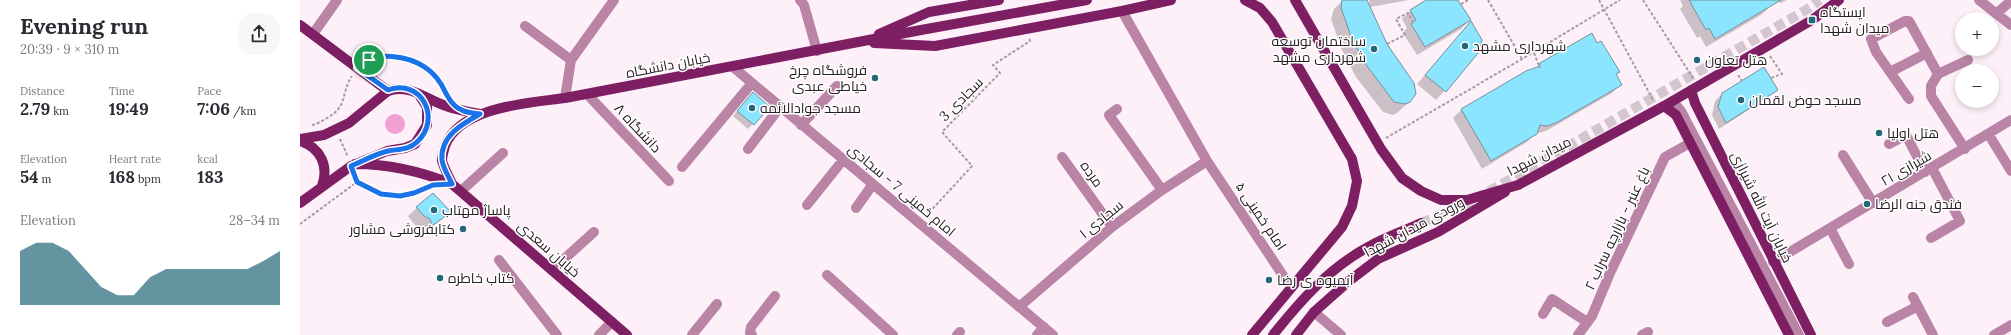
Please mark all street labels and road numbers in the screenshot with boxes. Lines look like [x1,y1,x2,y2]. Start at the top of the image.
street label: خیابان دانشگاه [624,48,712,82]
street label: سجادی 3 [935,73,987,125]
street label: دانشگاه ۸ [611,100,665,156]
street label: میدان شهدا [1504,132,1574,180]
street label: امام خمینی 7 - سجادی [844,140,959,241]
street label: شیرازی ۲۱ [1878,146,1934,190]
street label: خیابان آیت الله شیرازی [1727,148,1797,266]
street label: مرده [1077,157,1107,191]
street label: باغ عنبر - بازارچه سراب ۲ [1580,163,1654,293]
street label: امام خمینی ۵ [1231,178,1290,254]
street label: ورودی میدان شهدا [1361,193,1467,261]
street label: سجادی ۱ [1075,196,1127,242]
street label: خیابان سعدی [514,217,584,281]

